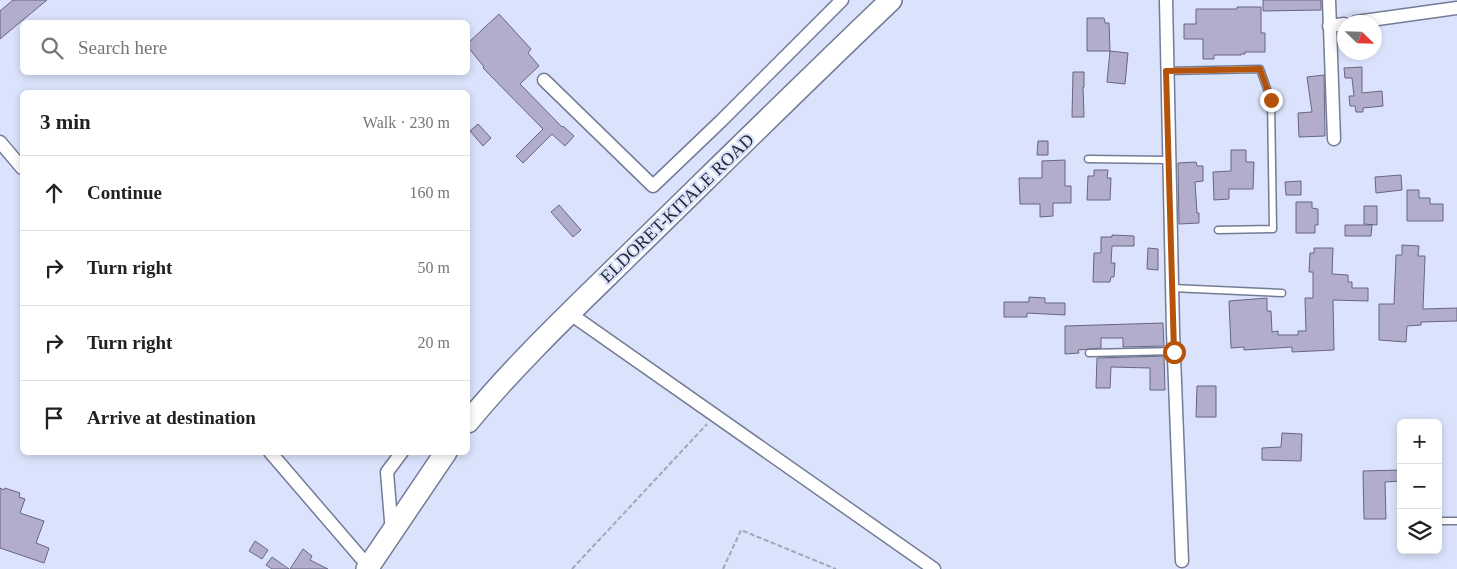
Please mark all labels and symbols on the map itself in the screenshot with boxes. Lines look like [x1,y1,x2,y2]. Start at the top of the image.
north arrow [1337,15,1382,60]
route end [1260,89,1283,112]
street label: ELDORET-KITALE ROAD [596,129,758,287]
route start [1163,341,1186,364]

